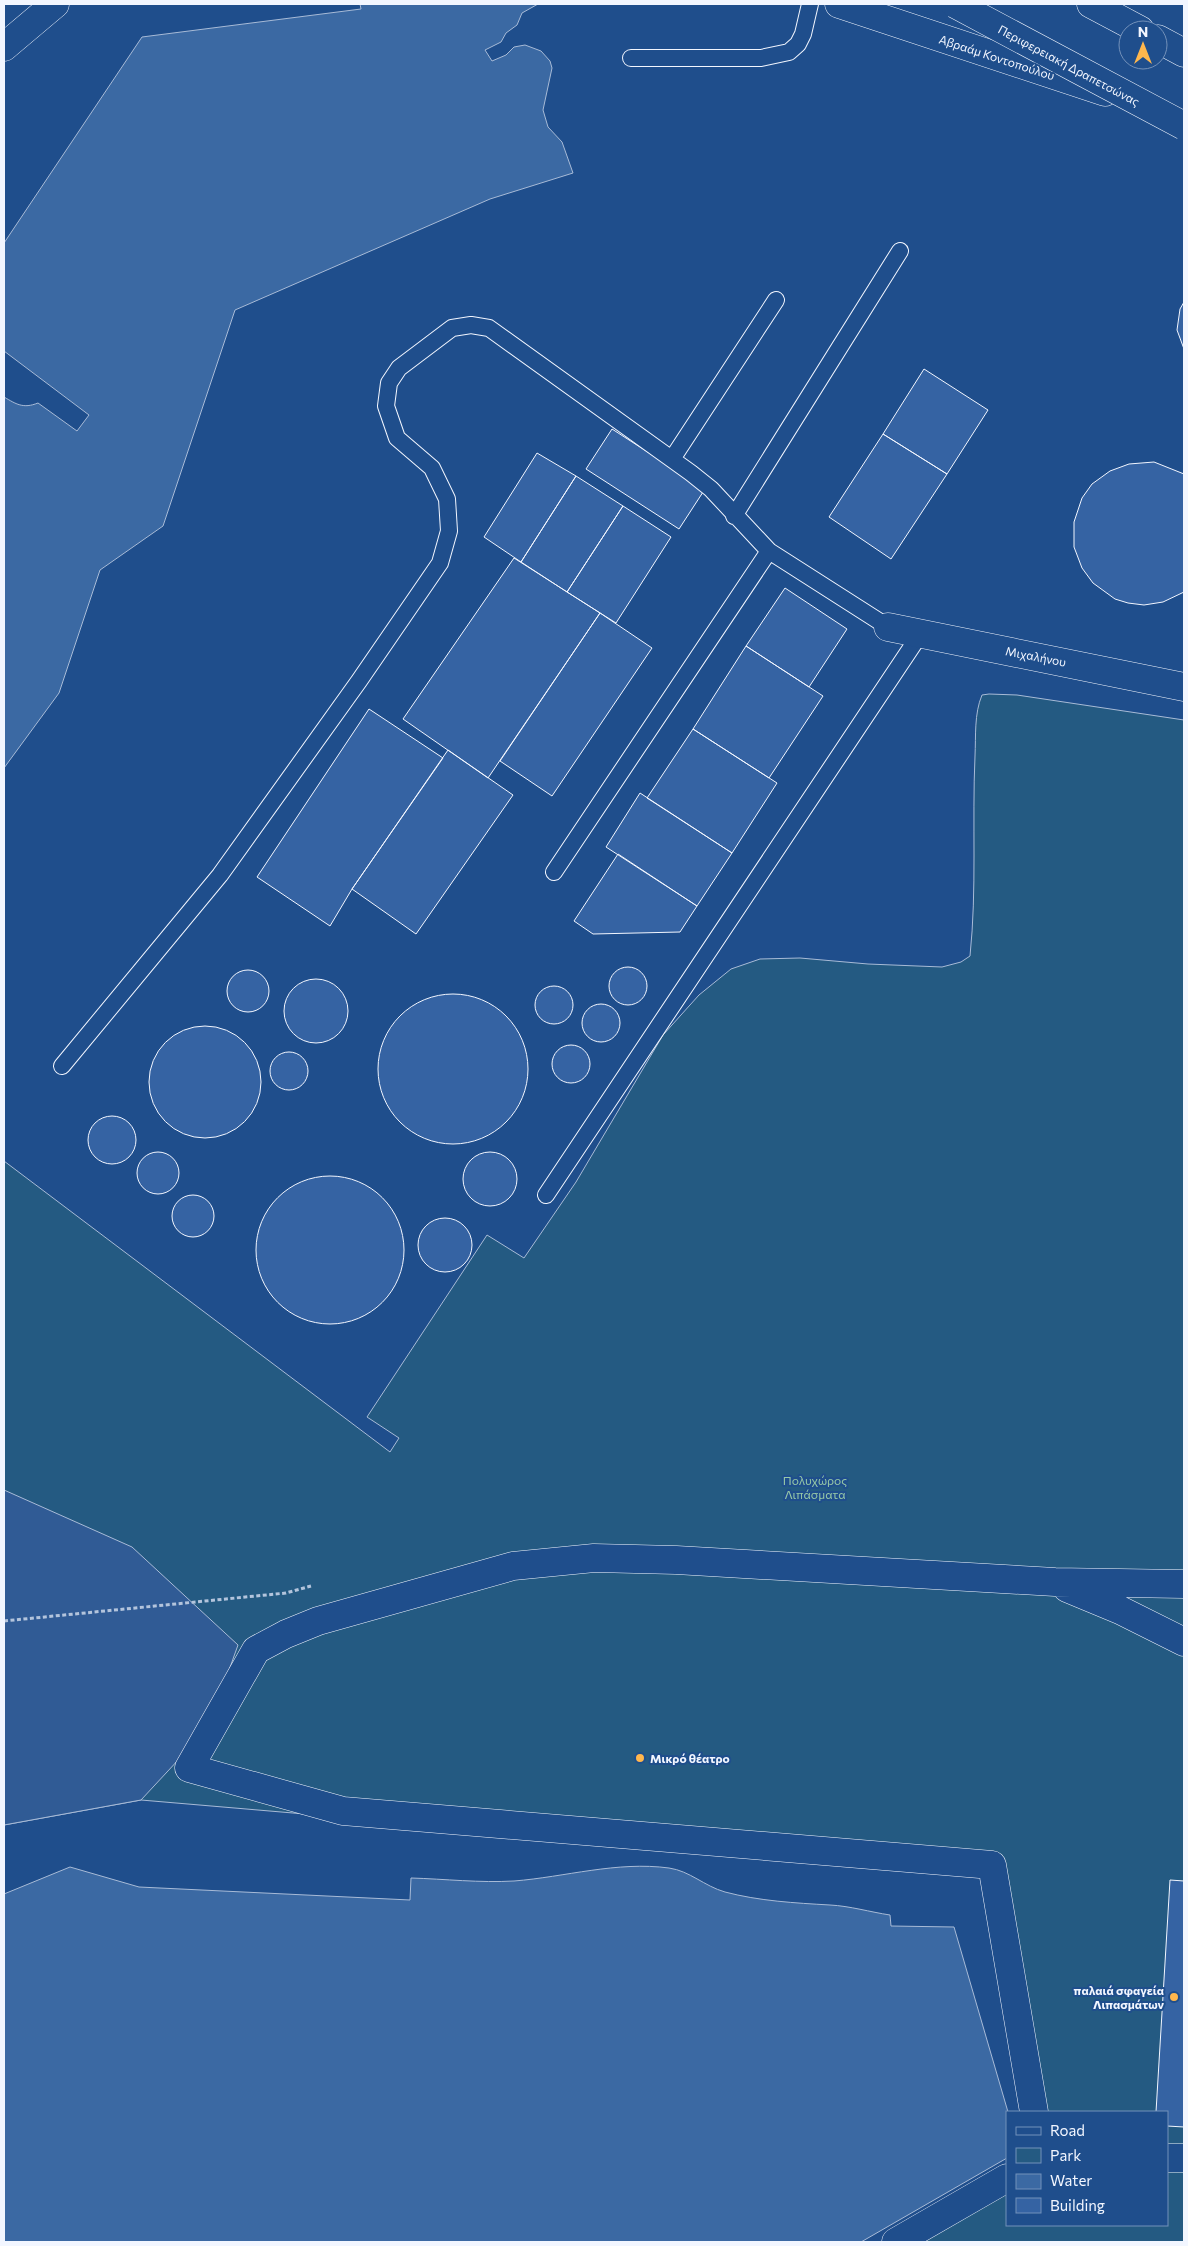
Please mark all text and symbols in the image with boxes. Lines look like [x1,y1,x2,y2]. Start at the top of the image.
north arrow [1118,20,1168,70]
street label: Περιφερειακή Δραπετσώνας [996,22,1142,108]
text: N [1138,23,1148,40]
street label: Αβραάμ Κοντοπούλου [937,32,1057,82]
street label: Μιχαλήνου [1004,643,1068,669]
park label: Πολυχώρος Λιπάσματα [783,1473,847,1501]
place label: Μικρό θέατρο [650,1751,730,1765]
marker: Μικρό θέατρο [634,1752,646,1764]
place label: παλαιά σφαγεία Λιπασμάτων [1074,1983,1165,2011]
marker: παλαιά σφαγεία Λιπασμάτων [1168,1991,1180,2003]
legend [1006,2111,1168,2226]
text: Road [1050,2121,1085,2139]
text: Park [1050,2146,1081,2164]
text: Water [1050,2171,1092,2189]
text: Building [1050,2196,1105,2214]

